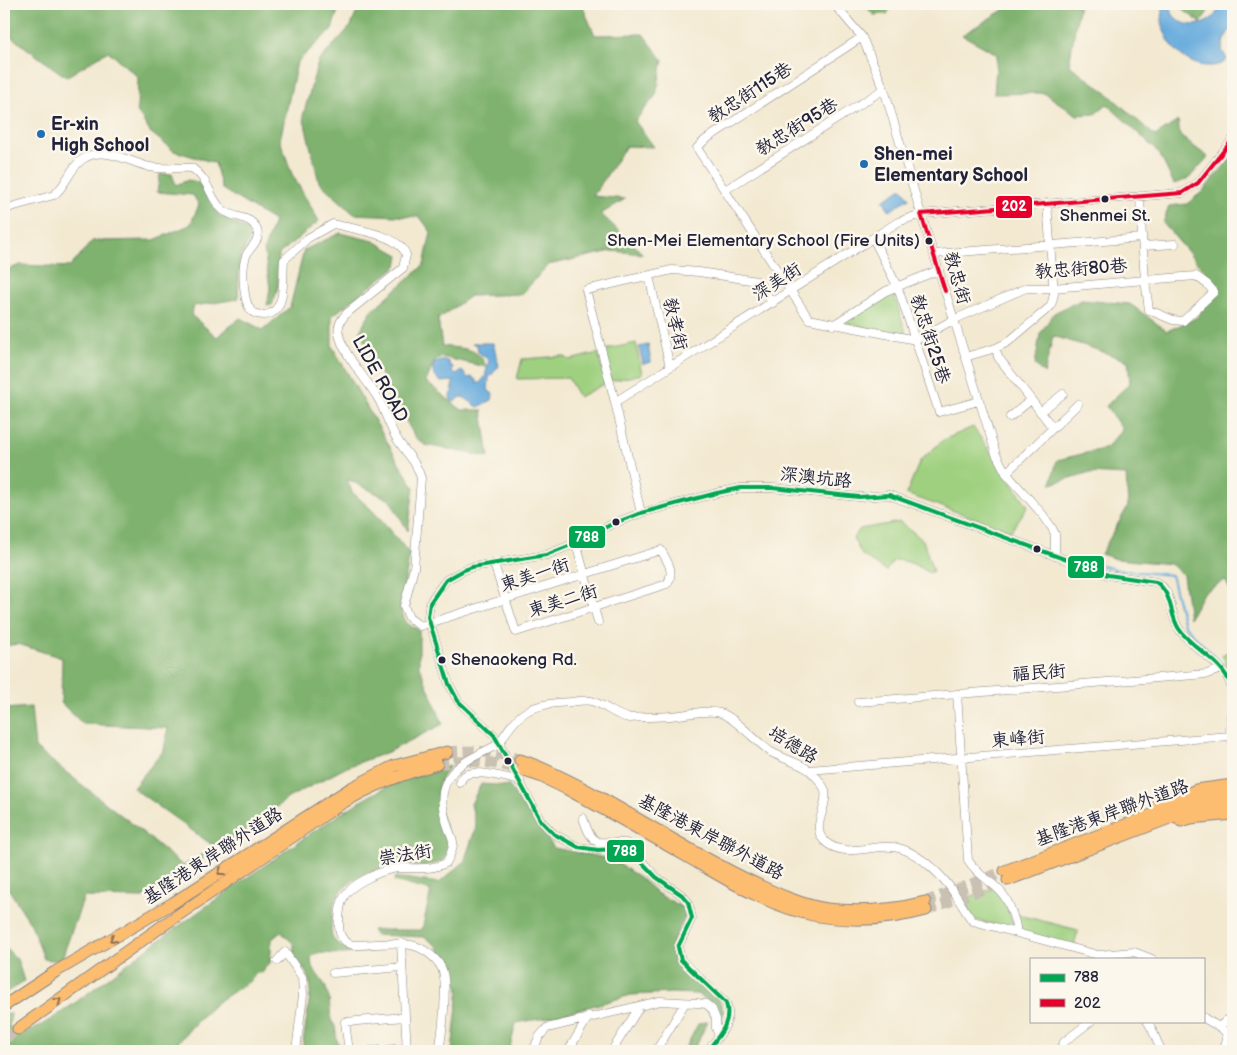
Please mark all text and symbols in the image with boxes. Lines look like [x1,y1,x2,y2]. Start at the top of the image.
street label: 教忠街115巷 [704,58,796,128]
street label: 教忠街95巷 [752,94,842,160]
place label: Er-xin High School [51,114,149,156]
marker: Er-xin High School [35,128,47,140]
place label: Shen-mei Elementary School [874,144,1028,186]
marker: Shen-mei Elementary School [858,158,870,170]
marker: Shenmei St. [1100,194,1110,204]
line badge: 202 [995,195,1033,219]
text: 202 [1001,198,1027,215]
place label: Shenmei St. [1060,206,1150,226]
place label: Shen-Mei Elementary School (Fire Units) [607,231,920,251]
marker: Shen-Mei Elementary School (Fire Units) [924,236,934,246]
street label: 教忠街 [939,249,975,307]
street label: 教忠街80巷 [1034,255,1128,283]
street label: 深美街 [749,258,805,306]
street label: 教忠街25巷 [906,292,954,386]
street label: 教孝街 [659,295,691,353]
street label: LIDE ROAD [348,332,412,426]
street label: 深澳坑路 [779,464,853,492]
unlabelled marker [611,517,621,527]
line badge: 788 [568,525,606,549]
text: 788 [575,529,599,546]
unlabelled marker [1032,544,1042,554]
street label: 東美一街 [498,554,572,596]
line badge: 788 [1067,555,1105,579]
text: 788 [1074,559,1098,576]
street label: 東美二街 [526,580,600,622]
place label: Shenaokeng Rd. [451,650,577,670]
marker: Shenaokeng Rd. [437,655,447,665]
street label: 福民街 [1011,661,1067,685]
street label: 培德路 [765,722,821,768]
street label: 東峰街 [990,726,1046,752]
unlabelled marker [503,756,513,766]
street label: 基隆港東岸聯外道路 [1032,775,1192,851]
street label: 基隆港東岸聯外道路 [635,790,787,884]
street label: 基隆港東岸聯外道路 [139,803,287,909]
line badge: 788 [606,839,645,863]
street label: 崇法街 [377,840,433,870]
text: 788 [613,843,637,860]
one-way arrow [217,866,226,876]
one-way arrow [110,933,119,943]
legend [1030,958,1204,1022]
text: 788 [1074,968,1099,987]
text: 202 [1074,994,1101,1013]
one-way arrow [52,998,62,1007]

